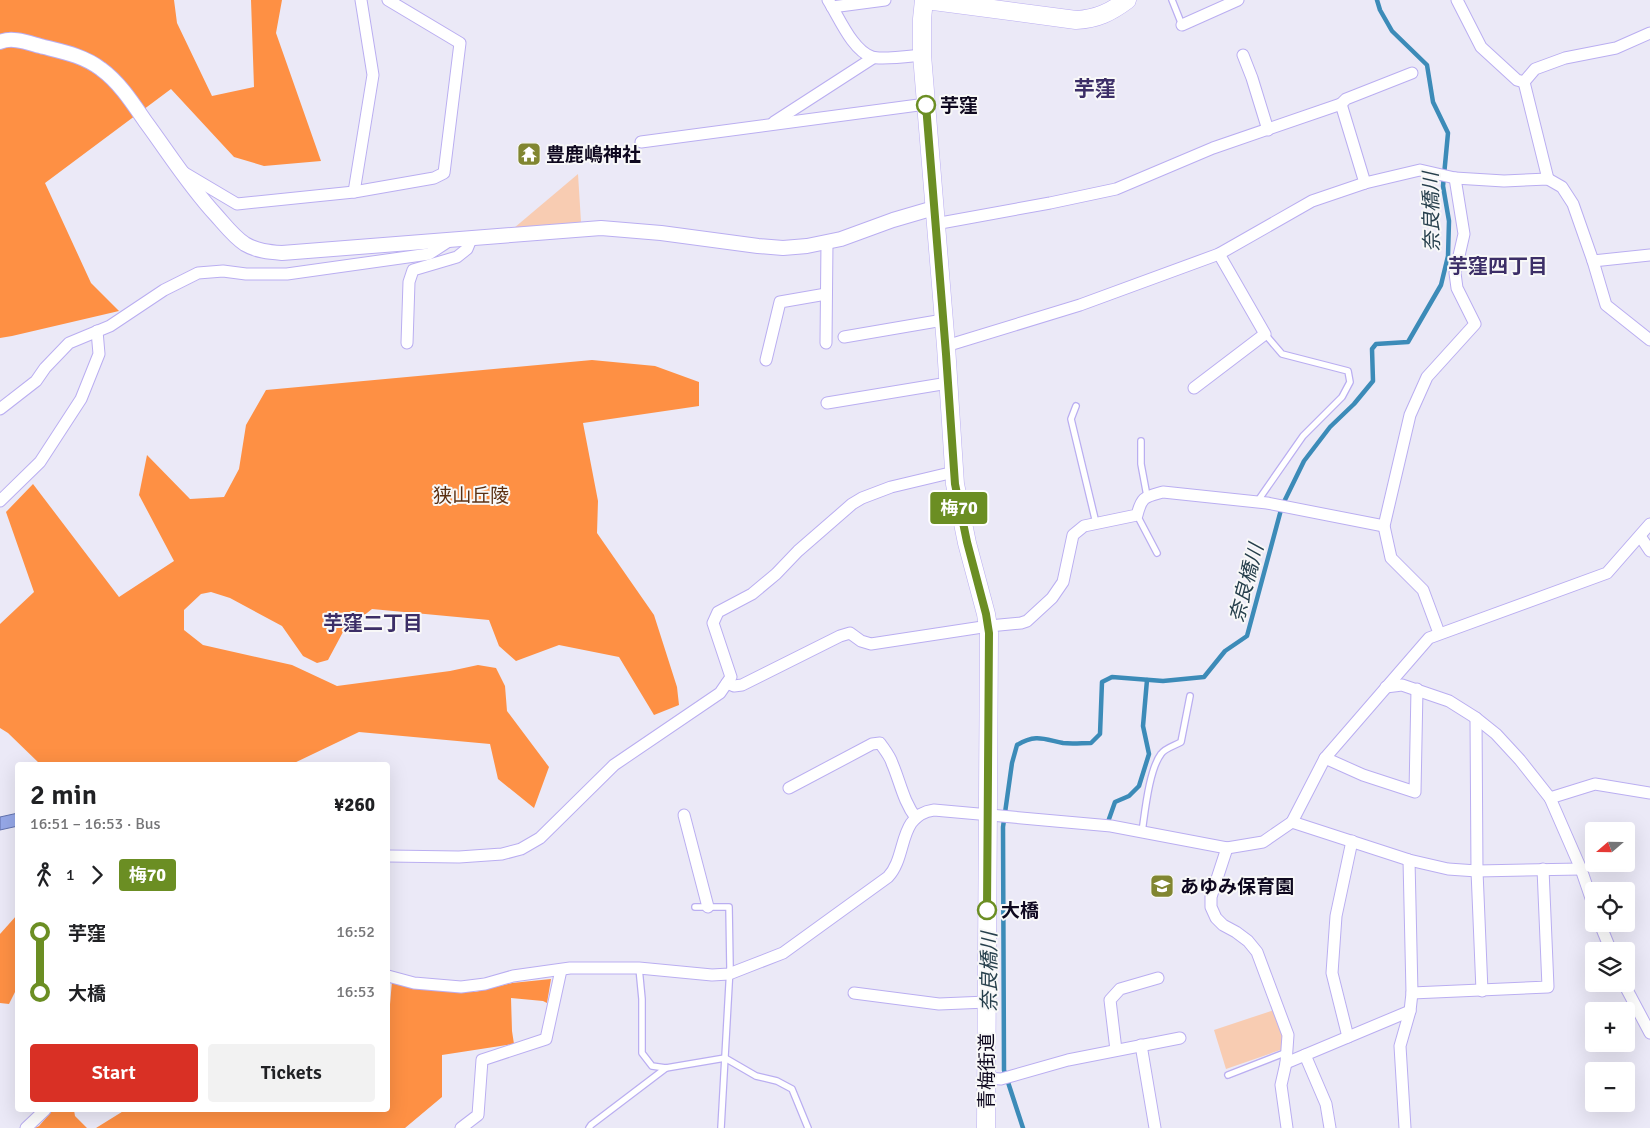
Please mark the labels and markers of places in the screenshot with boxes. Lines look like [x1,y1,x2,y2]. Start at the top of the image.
place label: 芋窪 [940,94,978,118]
marker: 芋窪 [916,95,936,115]
temple icon: 豊鹿嶋神社 [516,141,542,167]
place label: 豊鹿嶋神社 [546,143,641,167]
school or university icon: あゆみ保育園 [1149,873,1175,899]
place label: あゆみ保育園 [1180,875,1294,899]
place label: 大橋 [1001,899,1039,923]
marker: 大橋 [977,900,997,920]

